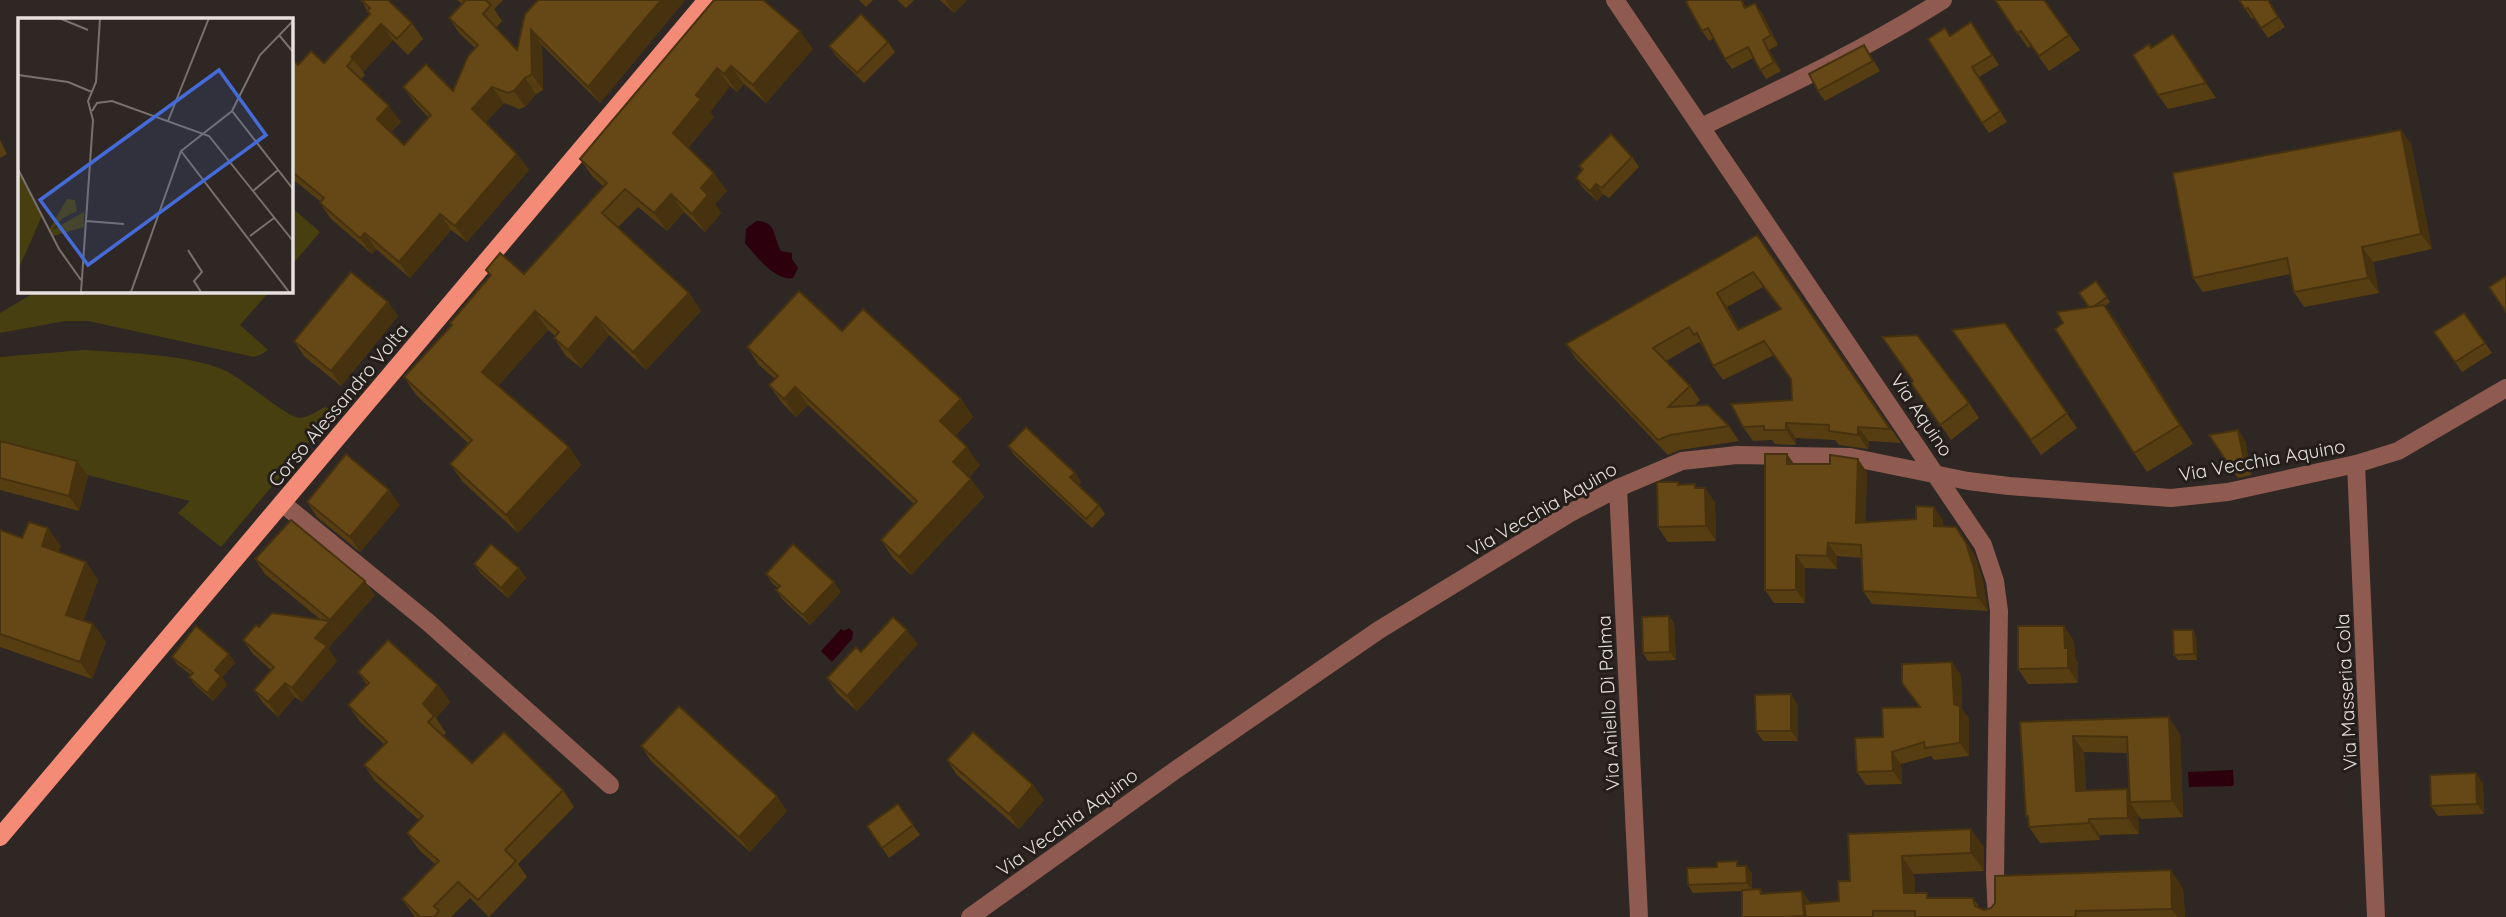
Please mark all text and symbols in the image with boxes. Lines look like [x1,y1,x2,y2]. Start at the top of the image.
inset map [18,18,292,292]
street label: Corso Alessandro Volta [263,319,413,491]
street label: Via Aquino [1886,369,1958,461]
street label: Via Vecchia Aquino [2177,434,2347,486]
street label: Via Vecchia Aquino [1463,456,1621,562]
street label: Via Masseria Cola [2330,613,2362,771]
street label: Via Aniello Di Palma [1591,615,1625,791]
street label: Via Vecchia Aquino [992,763,1142,881]

